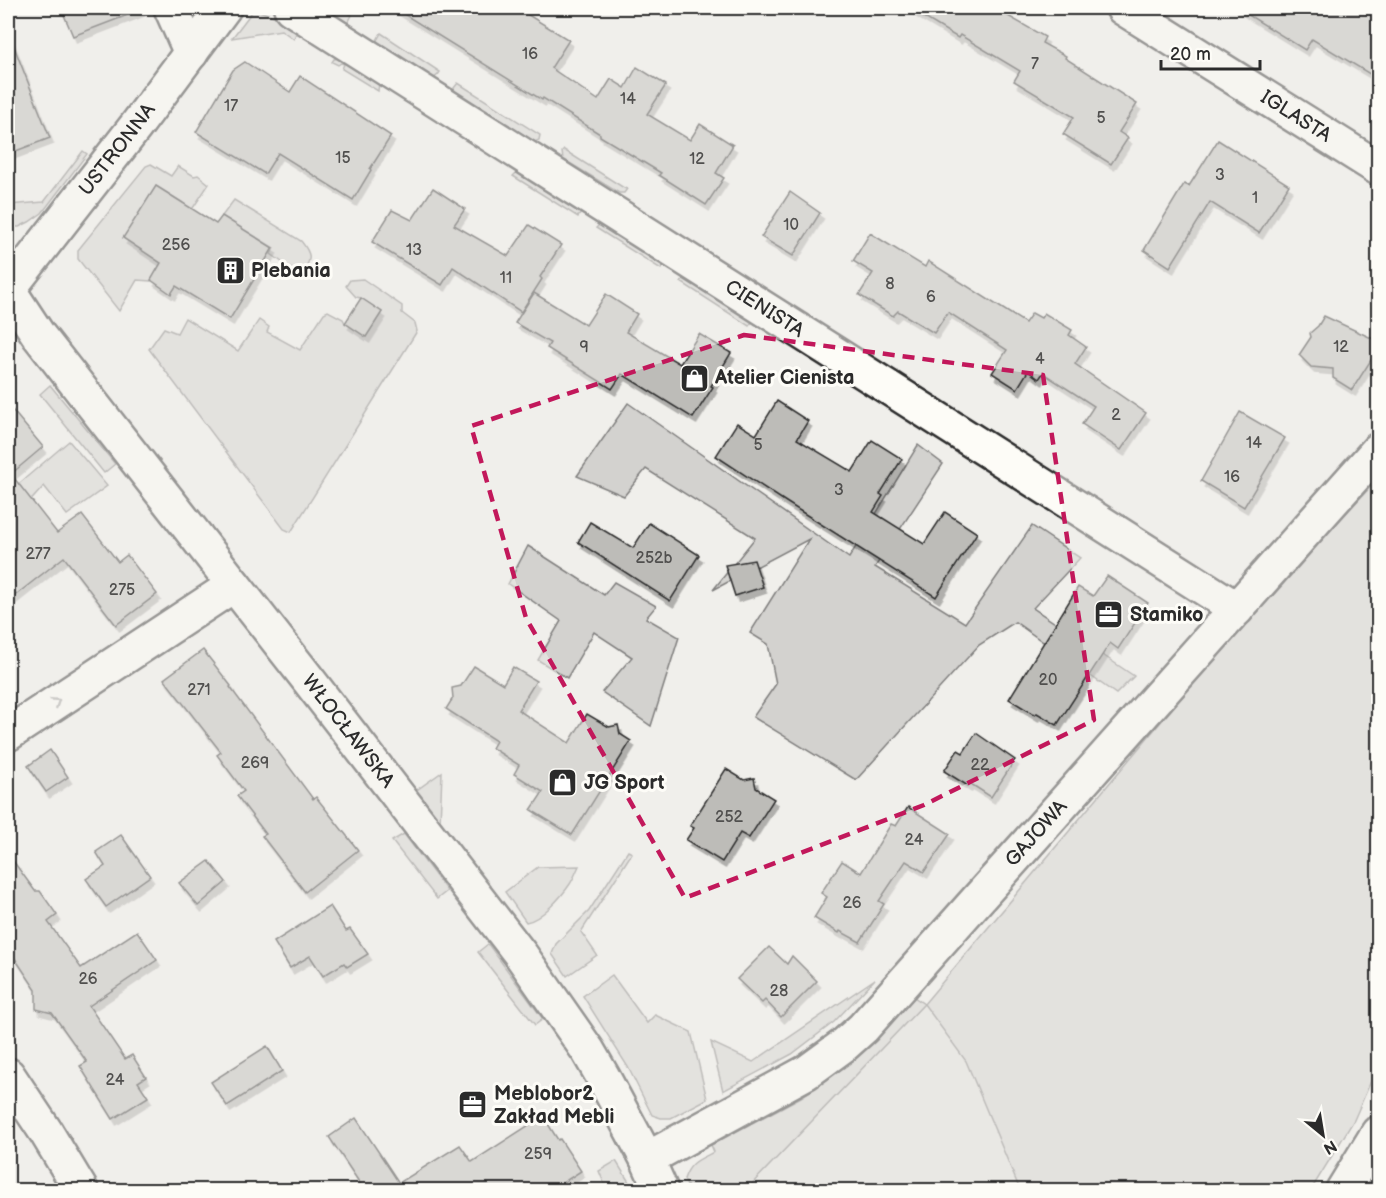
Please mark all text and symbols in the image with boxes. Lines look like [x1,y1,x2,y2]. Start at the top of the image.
scale bar [1161,33,1260,71]
text: 20 m [1170,44,1211,65]
house number: 16 [522,45,538,64]
house number: 7 [1031,55,1039,74]
street label: IGLASTA [1256,85,1336,148]
house number: 14 [620,90,636,109]
house number: 17 [224,97,238,116]
street label: USTRONNA [74,98,161,201]
house number: 5 [1096,109,1106,128]
house number: 15 [335,149,351,168]
house number: 12 [689,150,705,169]
house number: 3 [1215,166,1225,185]
house number: 1 [1252,189,1258,208]
house number: 10 [783,216,799,235]
house number: 256 [162,236,190,255]
house number: 13 [406,241,422,260]
building icon: Plebania [214,255,246,287]
place label: Plebania [251,259,331,283]
house number: 11 [500,269,512,288]
street label: CIENISTA [721,275,809,343]
house number: 8 [885,275,895,294]
house number: 6 [926,288,936,307]
house number: 9 [579,338,589,357]
house number: 12 [1333,338,1349,357]
house number: 4 [1035,350,1045,369]
shop icon: Atelier Cienista [678,362,710,394]
place label: Atelier Cienista [714,366,854,390]
house number: 2 [1111,406,1121,425]
house number: 14 [1246,434,1262,453]
house number: 5 [753,436,763,455]
house number: 16 [1224,468,1240,487]
house number: 3 [834,481,844,500]
house number: 277 [25,545,51,564]
house number: 252b [635,549,673,568]
house number: 275 [109,581,135,600]
office icon: Stamiko [1093,599,1125,631]
place label: Stamiko [1130,603,1203,627]
street label: WŁOCŁAWSKA [297,670,400,793]
house number: 20 [1039,671,1057,690]
house number: 271 [187,681,211,700]
one-way arrow [50,698,61,709]
house number: 269 [241,754,269,773]
house number: 22 [971,756,990,775]
shop icon: JG Sport [547,767,579,799]
place label: JG Sport [584,771,665,795]
street label: GAJOWA [1000,795,1073,872]
house number: 252 [715,808,744,827]
house number: 24 [905,831,924,850]
house number: 26 [842,894,862,913]
house number: 26 [78,970,98,989]
house number: 28 [770,982,788,1001]
house number: 24 [106,1071,125,1090]
place label: Meblobor2 Zakład Mebli [494,1082,614,1129]
office icon: Meblobor2 Zakład Mebli [457,1089,489,1121]
north arrow [1293,1105,1353,1165]
text: N [1320,1135,1340,1158]
house number: 259 [524,1145,552,1164]

